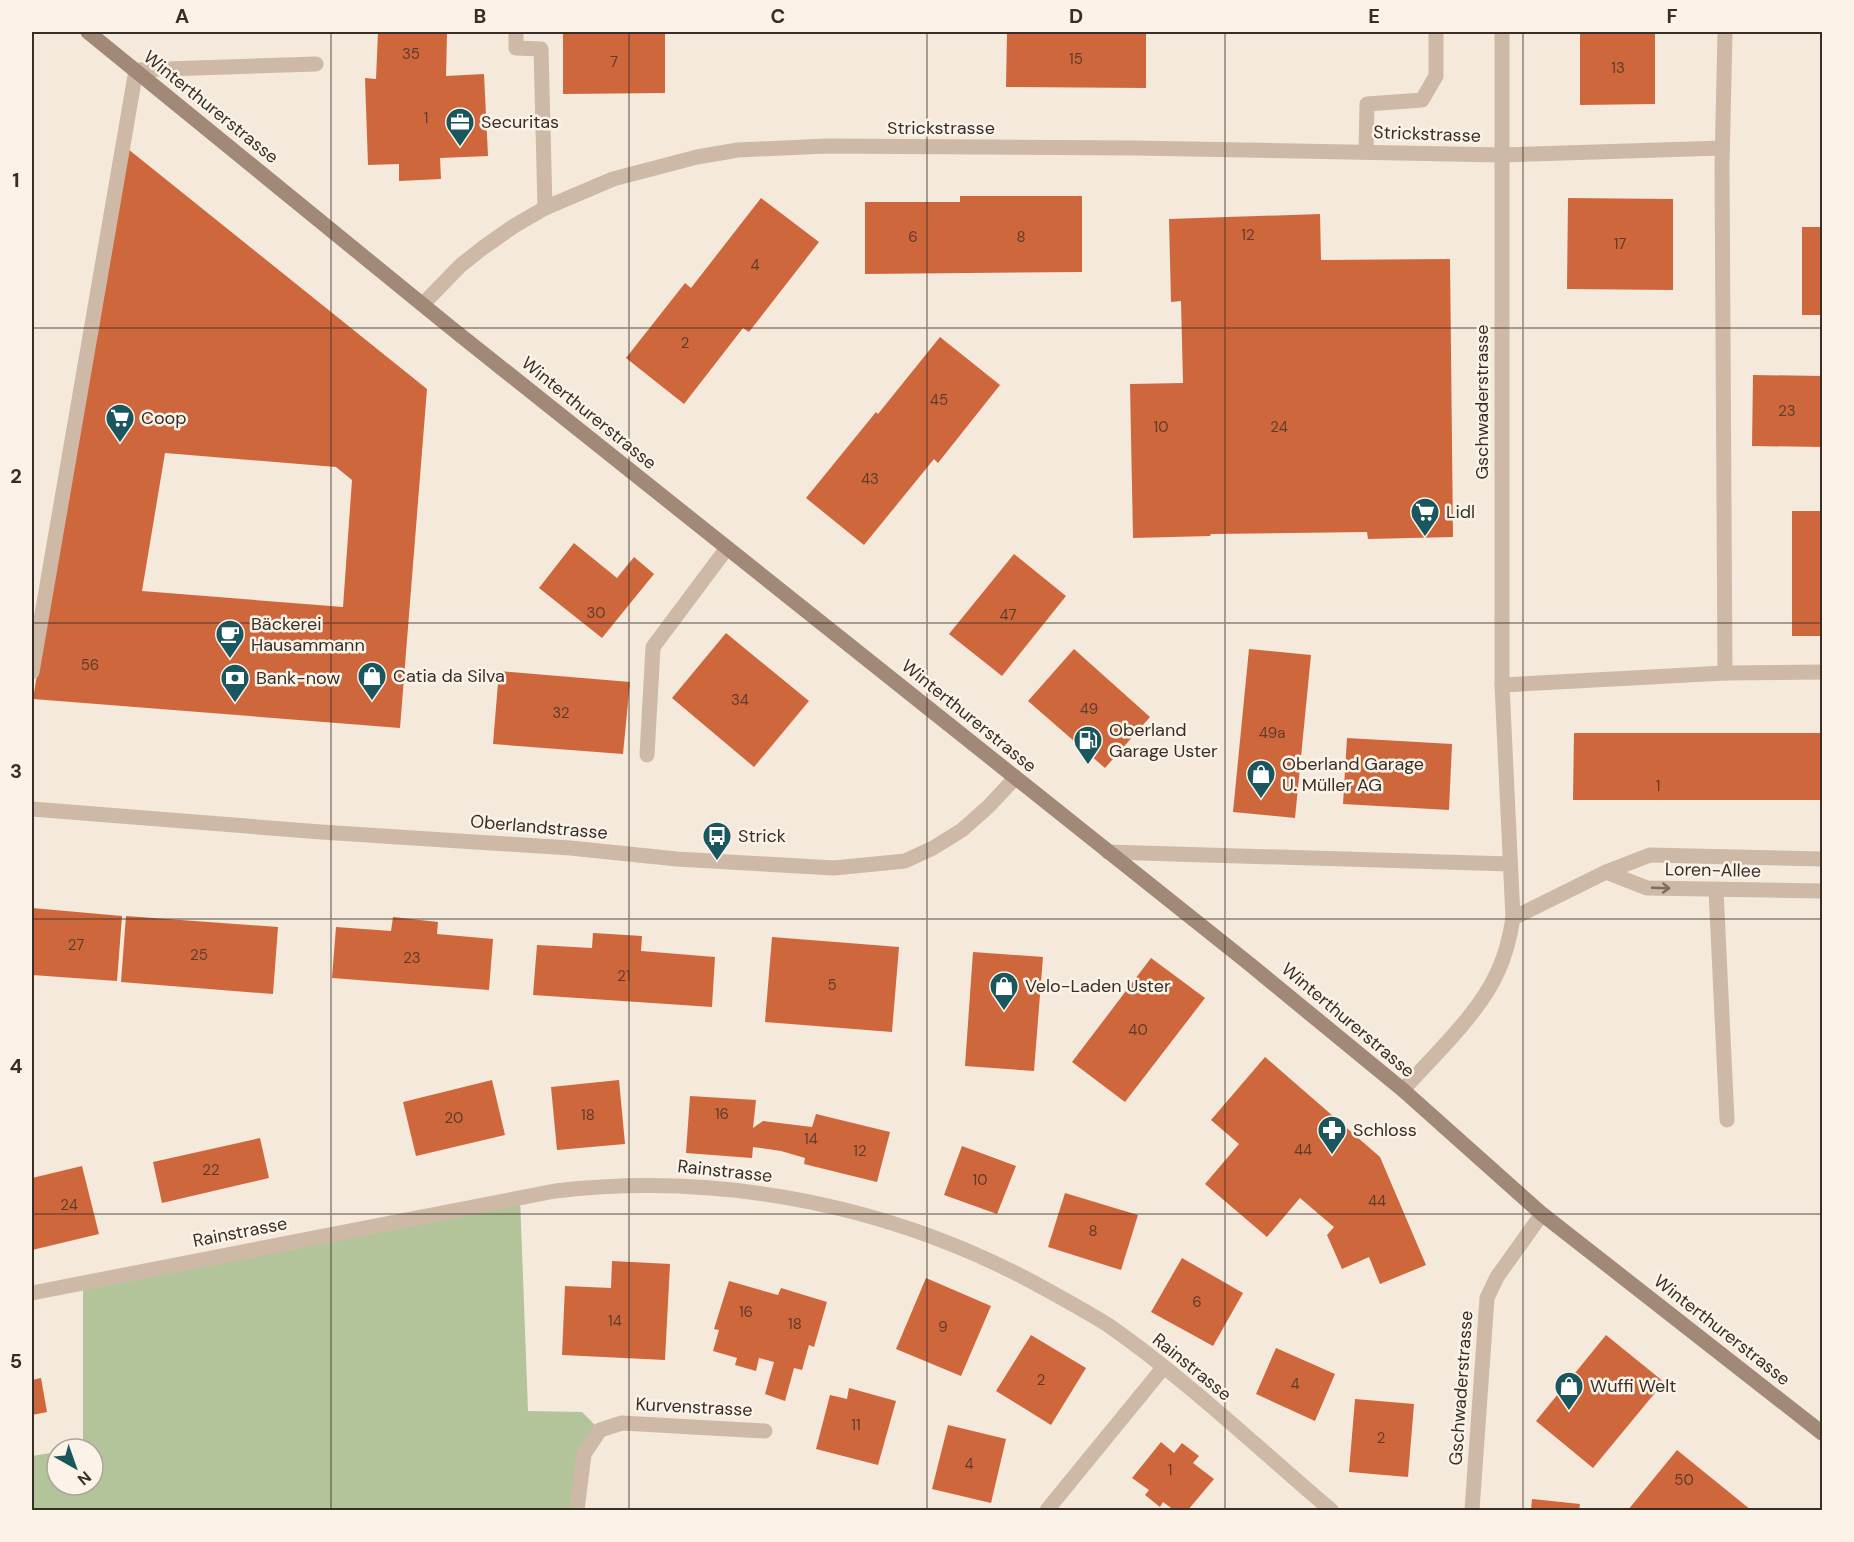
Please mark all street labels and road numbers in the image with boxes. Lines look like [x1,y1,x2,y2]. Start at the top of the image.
street label: Winterthurerstrasse [139,45,283,169]
street label: Strickstrasse [887,116,995,140]
street label: Strickstrasse [1373,120,1481,148]
street label: Gschwaderstrasse [1470,324,1494,480]
street label: Winterthurerstrasse [517,351,661,475]
street label: Winterthurerstrasse [897,654,1041,778]
street label: Oberlandstrasse [469,809,609,845]
street label: Loren-Allee [1665,857,1761,883]
street label: Winterthurerstrasse [1276,957,1420,1083]
street label: Rainstrasse [676,1154,774,1188]
street label: Rainstrasse [191,1211,289,1253]
street label: Winterthurerstrasse [1649,1269,1795,1391]
street label: Gschwaderstrasse [1444,1310,1478,1466]
street label: Rainstrasse [1147,1328,1237,1406]
street label: Kurvenstrasse [635,1392,753,1422]

